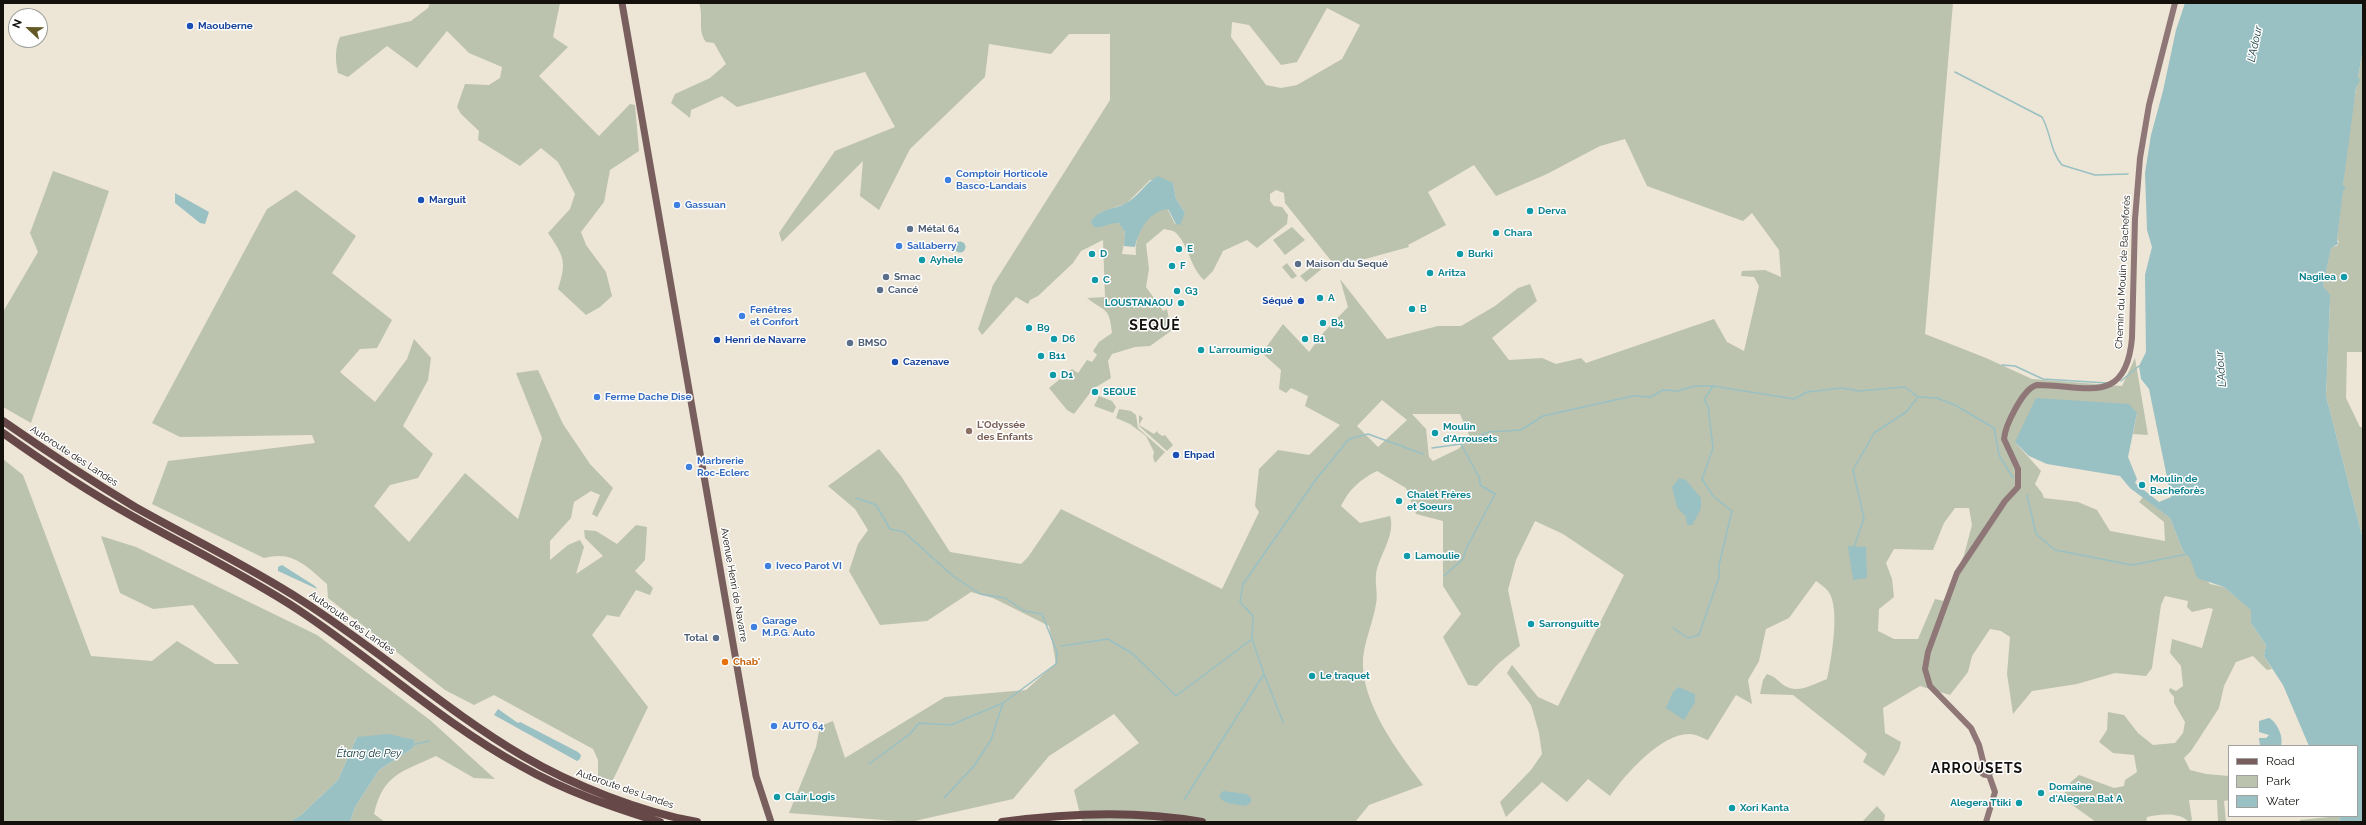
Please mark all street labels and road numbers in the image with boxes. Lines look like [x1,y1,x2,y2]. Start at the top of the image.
street label: Chemin du Moulin de Bacheforès [2113,195,2133,349]
street label: Autoroute des Landes [28,423,120,489]
street label: Avenue Henri de Navarre [718,527,750,643]
street label: Autoroute des Landes [307,589,397,657]
street label: Autoroute des Landes [575,767,675,811]

